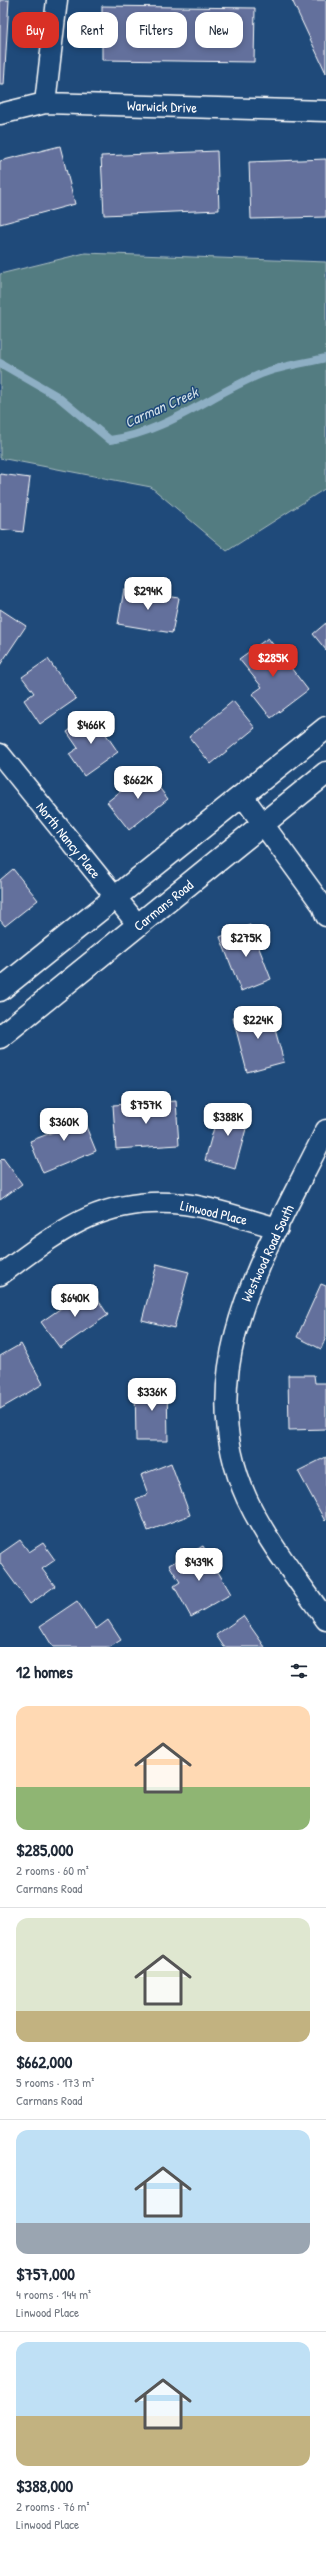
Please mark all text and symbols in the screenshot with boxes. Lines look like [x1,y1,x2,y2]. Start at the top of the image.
chip: Buy [12,12,59,48]
chip: Rent [67,12,118,48]
chip: Filters [126,12,187,48]
chip: New [195,12,243,48]
street label: Warwick Drive [127,95,198,117]
water label: Carman Creek [121,381,203,433]
pin: $294K [120,577,176,611]
text: $294K [133,581,163,599]
pin: $285K [245,644,301,678]
text: $285K [258,648,288,666]
pin: $466K [63,711,119,745]
text: $466K [77,715,105,733]
pin: $662K [110,766,166,800]
text: $662K [123,770,153,788]
street label: North Nancy Place [32,798,106,883]
street label: Carmans Road [129,875,197,935]
pin: $275K [218,924,274,958]
text: $275K [230,928,262,946]
pin: $224K [230,1006,286,1040]
text: $224K [243,1010,273,1028]
pin: $757K [118,1091,174,1125]
text: $757K [130,1095,162,1113]
pin: $388K [200,1103,256,1137]
text: $388K [213,1107,243,1125]
pin: $360K [36,1108,92,1142]
text: $360K [49,1112,79,1130]
street label: Linwood Place [179,1195,250,1229]
street label: Westwood Road South [236,1201,298,1305]
pin: $640K [47,1284,103,1318]
text: $640K [60,1288,90,1306]
pin: $336K [124,1378,180,1412]
text: $336K [137,1382,167,1400]
pin: $439K [171,1548,227,1582]
text: $439K [185,1552,213,1570]
text: 12 homes [16,1660,73,1683]
icon: filters [288,1660,310,1682]
icon: home [127,1732,199,1804]
text: $285,000 [16,1838,73,1861]
text: 2 rooms · 60 m² [16,1861,89,1879]
text: Carmans Road [16,1879,82,1897]
icon: home [127,1944,199,2016]
text: $662,000 [16,2050,72,2073]
text: 5 rooms · 173 m² [16,2073,94,2091]
text: Carmans Road [16,2091,82,2109]
icon: home [127,2156,199,2228]
text: $757,000 [16,2262,75,2285]
text: 4 rooms · 144 m² [16,2285,91,2303]
text: Linwood Place [16,2303,79,2321]
icon: home [127,2368,199,2440]
text: $388,000 [16,2474,73,2497]
text: 2 rooms · 76 m² [16,2497,89,2515]
text: Linwood Place [16,2515,79,2533]

